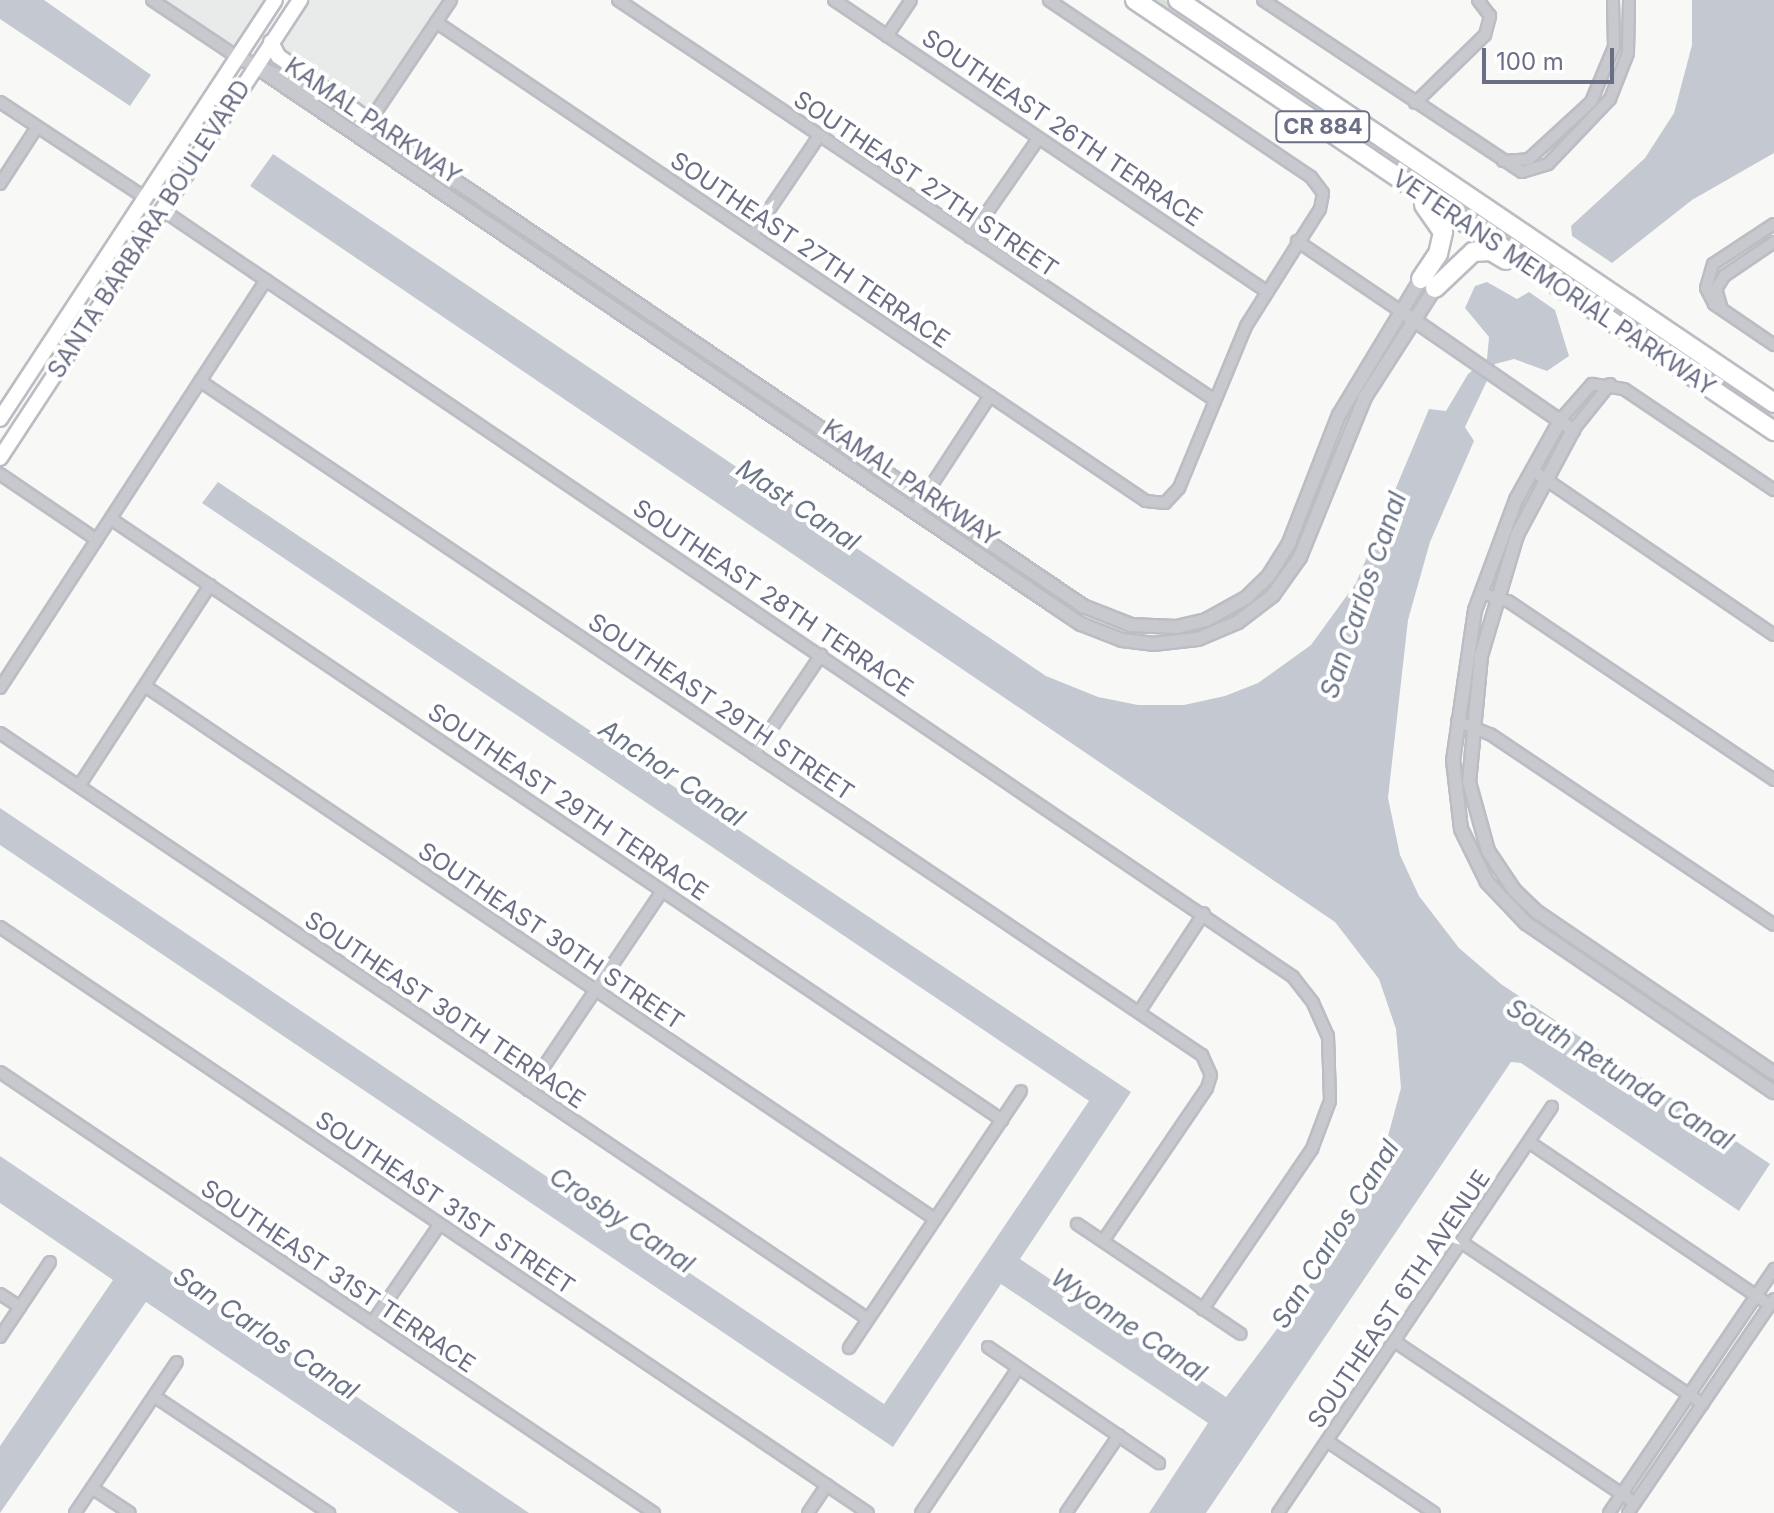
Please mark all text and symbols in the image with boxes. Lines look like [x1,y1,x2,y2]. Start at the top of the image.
street label: SOUTHEAST 26TH TERRACE [916,23,1208,233]
scale bar [1486,32,1618,82]
text: 100 m [1496,47,1564,76]
street label: KAMAL PARKWAY [279,51,467,191]
street label: SANTA BARBARA BOULEVARD [42,75,256,383]
street label: SOUTHEAST 27TH STREET [788,85,1064,283]
road number: CR 884 [1275,109,1371,145]
street label: SOUTHEAST 27TH TERRACE [665,146,955,354]
street label: VETERANS MEMORIAL PARKWAY [1387,164,1721,402]
street label: KAMAL PARKWAY [817,413,1005,553]
water label: Mast Canal [731,452,865,558]
water label: San Carlos Canal [1313,488,1413,702]
street label: SOUTHEAST 28TH TERRACE [627,493,919,703]
street label: SOUTHEAST 29TH STREET [583,607,859,807]
street label: SOUTHEAST 29TH TERRACE [422,697,714,907]
water label: Anchor Canal [593,713,751,833]
street label: SOUTHEAST 30TH STREET [413,836,689,1036]
street label: SOUTHEAST 30TH TERRACE [299,905,591,1115]
water label: South Retunda Canal [1501,992,1739,1156]
street label: SOUTHEAST 31ST STREET [310,1105,580,1301]
water label: San Carlos Canal [1265,1134,1405,1334]
water label: Crosby Canal [544,1160,700,1280]
street label: SOUTHEAST 6TH AVENUE [1302,1165,1496,1433]
street label: SOUTHEAST 31ST TERRACE [196,1173,480,1379]
water label: San Carlos Canal [168,1260,364,1406]
water label: Wyonne Canal [1045,1261,1213,1389]

